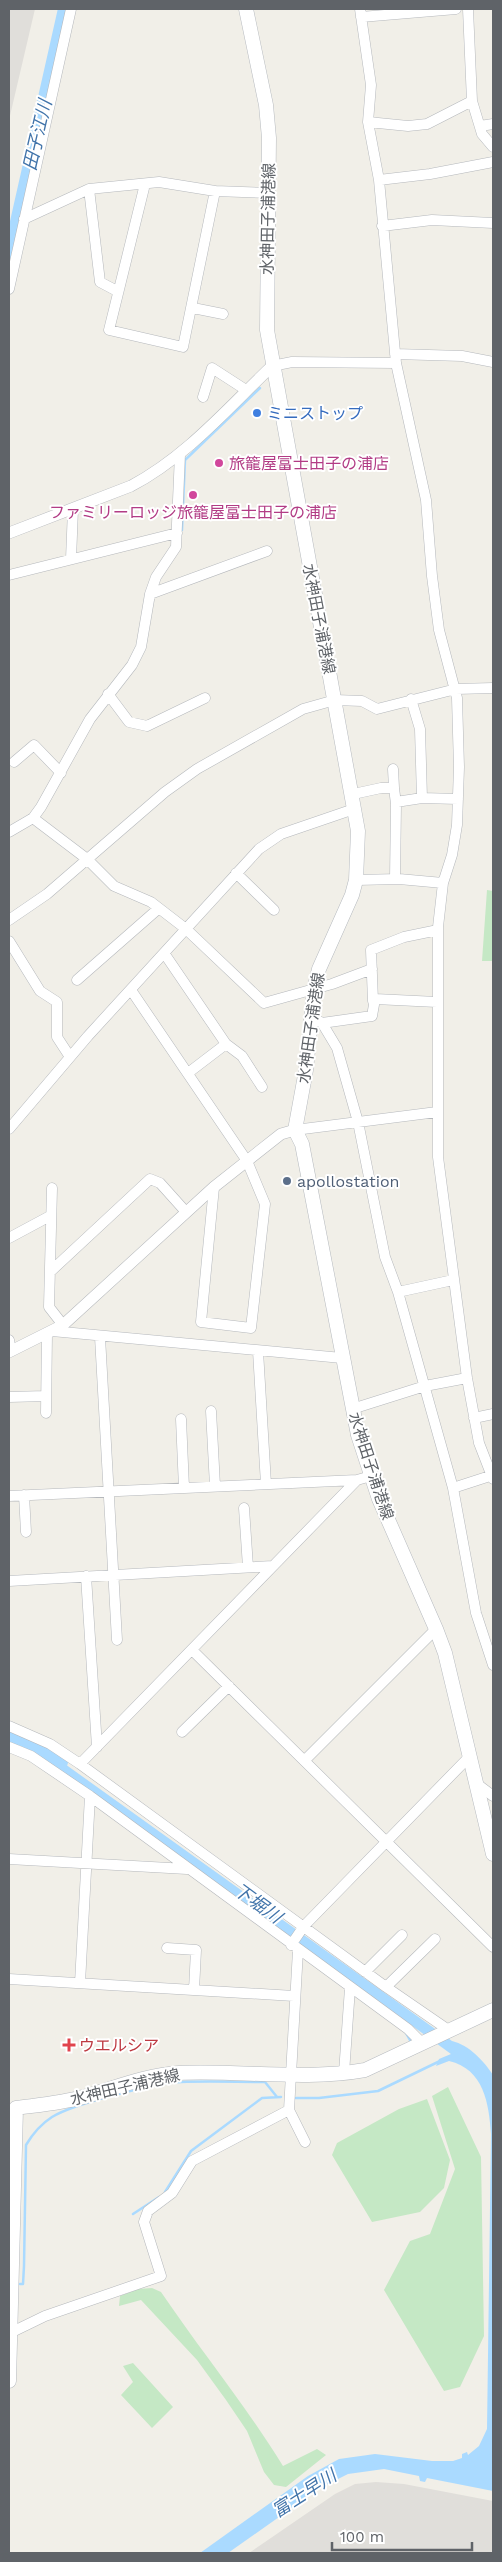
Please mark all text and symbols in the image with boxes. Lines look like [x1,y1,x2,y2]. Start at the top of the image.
water label: 田子江川 [19,96,56,172]
street label: 水神田子浦港線 [258,163,278,275]
place label: ミニストップ [267,404,363,423]
marker: ミニストップ [251,407,263,419]
place label: 旅籠屋富士田子の浦店 [229,454,389,473]
marker: 旅籠屋富士田子の浦店 [213,457,225,469]
marker: ファミリーロッジ旅籠屋富士田子の浦店 [187,489,199,501]
place label: ファミリーロッジ旅籠屋富士田子の浦店 [49,503,337,522]
street label: 水神田子浦港線 [299,562,339,676]
street label: 水神田子浦港線 [294,971,328,1085]
place label: apollostation [297,1172,399,1191]
marker: apollostation [281,1175,293,1187]
street label: 水神田子浦港線 [345,1410,397,1522]
water label: 下堀川 [230,1879,288,1929]
place label: ウエルシア [79,2036,159,2055]
marker: ウエルシア [63,2039,75,2051]
street label: 水神田子浦港線 [68,2065,182,2109]
water label: 富士早川 [268,2463,342,2521]
scale bar [332,2520,472,2552]
text: 100 m [340,2528,384,2546]

